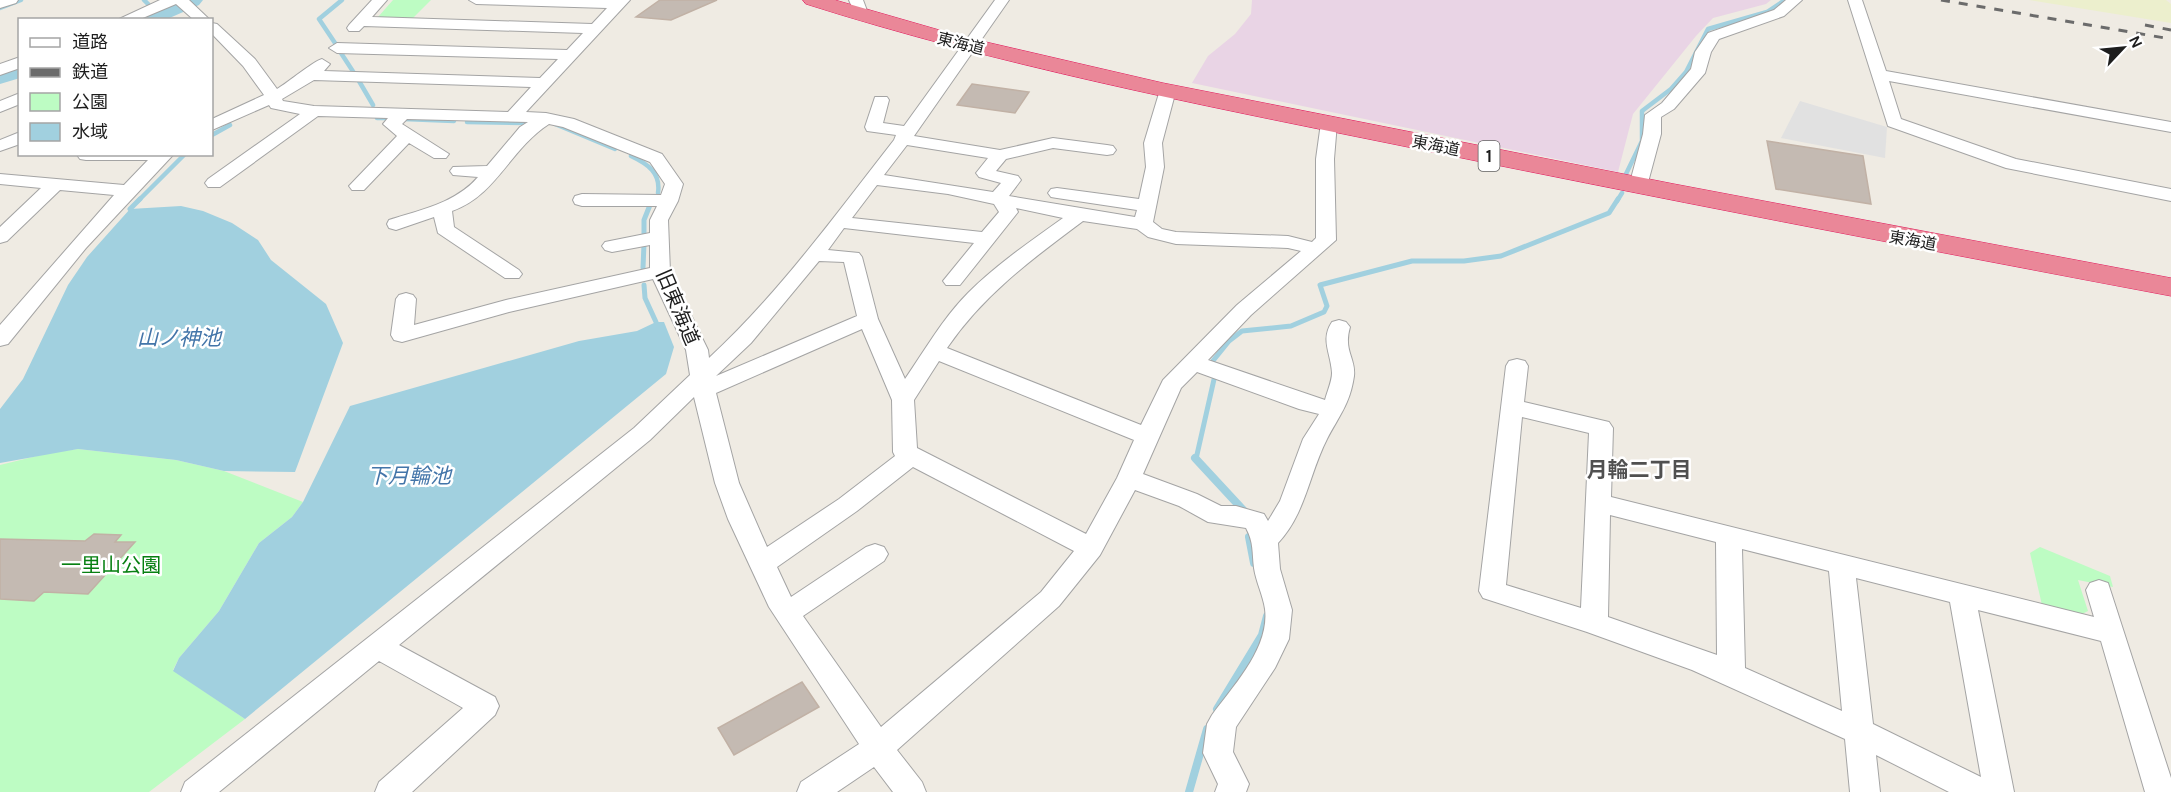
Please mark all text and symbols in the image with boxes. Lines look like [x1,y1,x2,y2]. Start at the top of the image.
legend [18,18,213,156]
north arrow [2093,18,2153,78]
street label: 東海道 [935,28,986,59]
text: 道路 [72,31,108,53]
text: N [2125,32,2147,51]
text: 鉄道 [72,61,108,83]
text: 公園 [72,91,108,113]
text: 水域 [72,121,108,143]
street label: 東海道 [1411,132,1461,159]
road number: 1 [1478,141,1500,171]
street label: 東海道 [1888,227,1938,254]
street label: 旧東海道 [651,266,704,349]
water label: 山ノ神池 [137,326,223,350]
district label: 月輪二丁目 [1587,458,1692,482]
water label: 下月輪池 [367,464,453,488]
park label: 一里山公園 [61,554,161,577]

